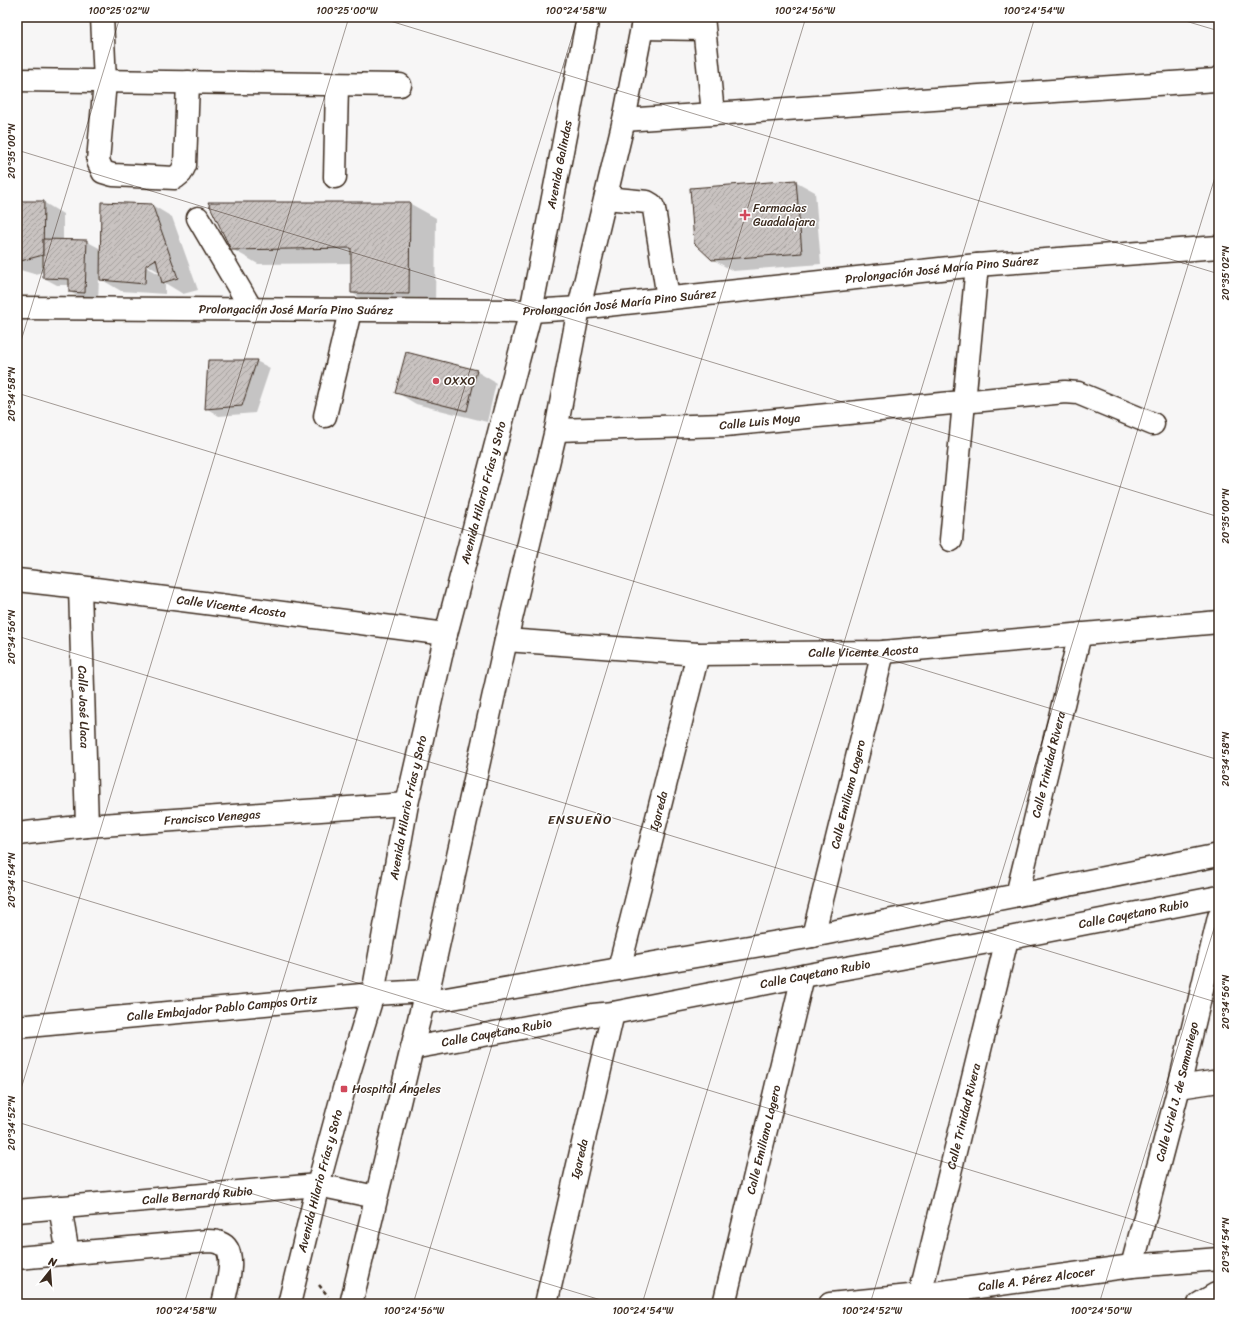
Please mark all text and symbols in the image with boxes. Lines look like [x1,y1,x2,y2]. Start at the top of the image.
text: 100°25'02"W [89,2,150,20]
text: 100°25'00"W [316,2,378,20]
text: 100°24'58"W [546,2,607,20]
text: 100°24'56"W [775,2,836,20]
text: 100°24'54"W [1003,2,1065,20]
street label: Avenida Galindas [540,118,579,211]
text: 20°35'00"N [3,123,21,179]
place label: Farmacias Guadalajara [753,197,815,233]
marker: Farmacias Guadalajara [740,210,750,220]
text: 20°35'02"N [1217,246,1235,300]
street label: Prolongación José María Pino Suárez [844,249,1040,290]
street label: Prolongación José María Pino Suárez [523,282,718,322]
street label: Prolongación José María Pino Suárez [199,298,394,321]
text: 20°34'58"N [3,366,21,422]
place label: OXXO [444,370,476,392]
marker: OXXO [431,376,441,386]
street label: Calle Luis Moya [719,407,801,436]
street label: Avenida Hilario Frías y Soto [454,419,513,567]
text: 20°35'00"N [1217,488,1235,544]
street label: Calle Vicente Acosta [175,589,287,624]
text: 20°34'56"N [3,610,21,664]
street label: Calle Vicente Acosta [808,638,919,664]
street label: Calle José Llaca [71,665,96,749]
street label: Calle Trinidad Rivera [1025,708,1072,820]
text: 20°34'58"N [1217,731,1235,787]
street label: Avenida Hilario Frías y Soto [382,733,433,882]
street label: Calle Emiliano Logero [824,737,872,851]
street label: Igareda [643,789,674,834]
street label: Francisco Venegas [163,803,262,832]
district label: ENSUEÑO [548,808,612,831]
text: 20°34'54"N [3,852,21,908]
street label: Calle Cayetano Rubio [1077,892,1191,935]
street label: Calle Cayetano Rubio [758,953,872,995]
text: 20°34'56"N [1217,975,1235,1029]
street label: Calle Embajador Pablo Campos Ortiz [126,988,319,1028]
street label: Calle Cayetano Rubio [440,1012,554,1053]
street label: Calle Uriel J. de Samaniego [1149,1020,1205,1164]
street label: Calle Trinidad Rivera [940,1060,987,1172]
place label: Hospital Ángeles [352,1078,441,1100]
street label: Calle Emiliano Logero [740,1083,787,1197]
marker: Hospital Ángeles [339,1084,349,1094]
text: 20°34'52"N [3,1096,21,1150]
street label: Avenida Hilario Frías y Soto [291,1107,349,1256]
street label: Igareda [564,1137,595,1182]
street label: Calle Bernardo Rubio [141,1180,253,1211]
text: 20°34'54"N [1217,1217,1235,1273]
north arrow [30,1251,70,1291]
text: N [45,1251,60,1272]
street label: Calle A. Pérez Alcocer [977,1260,1097,1298]
text: 100°24'58"W [156,1302,217,1320]
text: 100°24'56"W [384,1302,445,1320]
text: 100°24'54"W [612,1302,674,1320]
text: 100°24'52"W [842,1302,903,1320]
text: 100°24'50"W [1070,1302,1132,1320]

